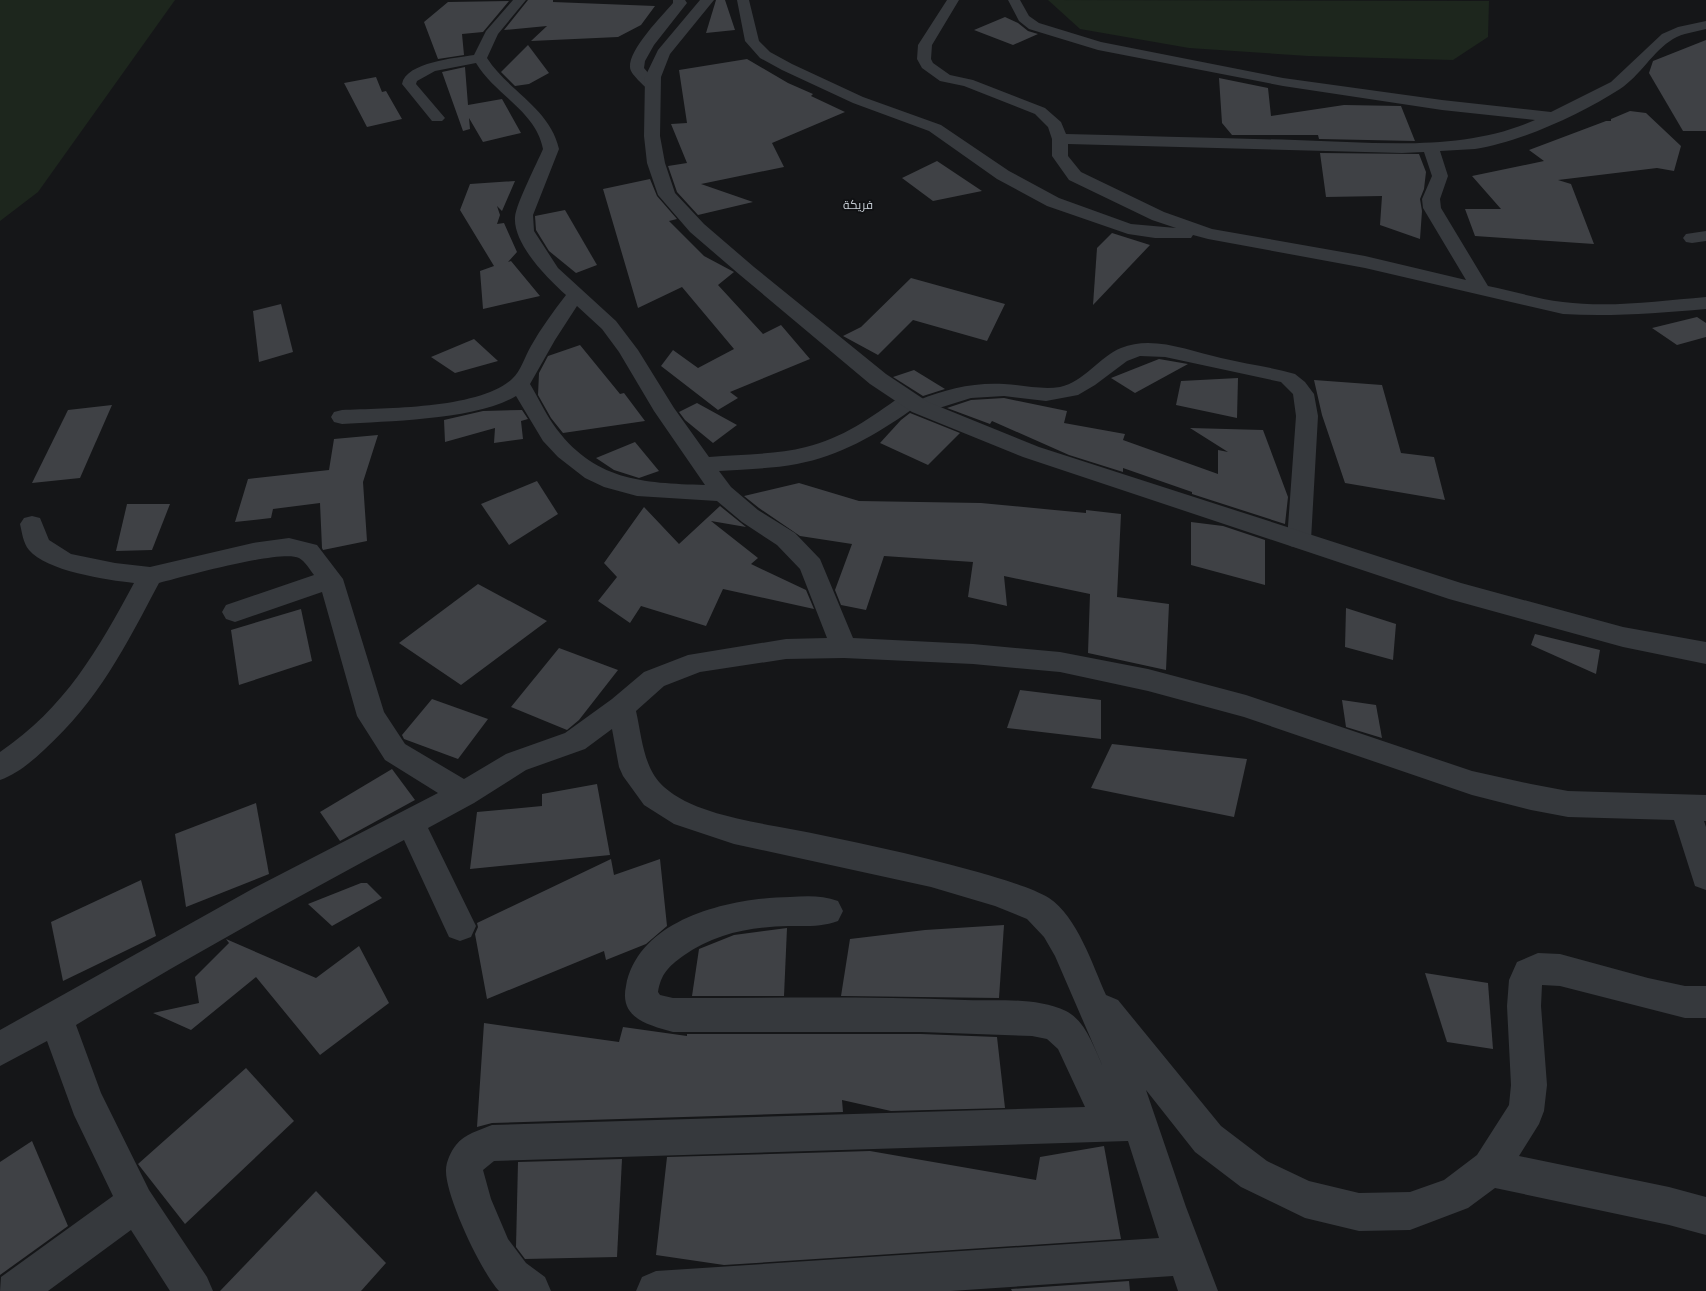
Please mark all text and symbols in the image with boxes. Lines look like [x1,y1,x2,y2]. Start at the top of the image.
district label: فريكة [843,198,873,212]

